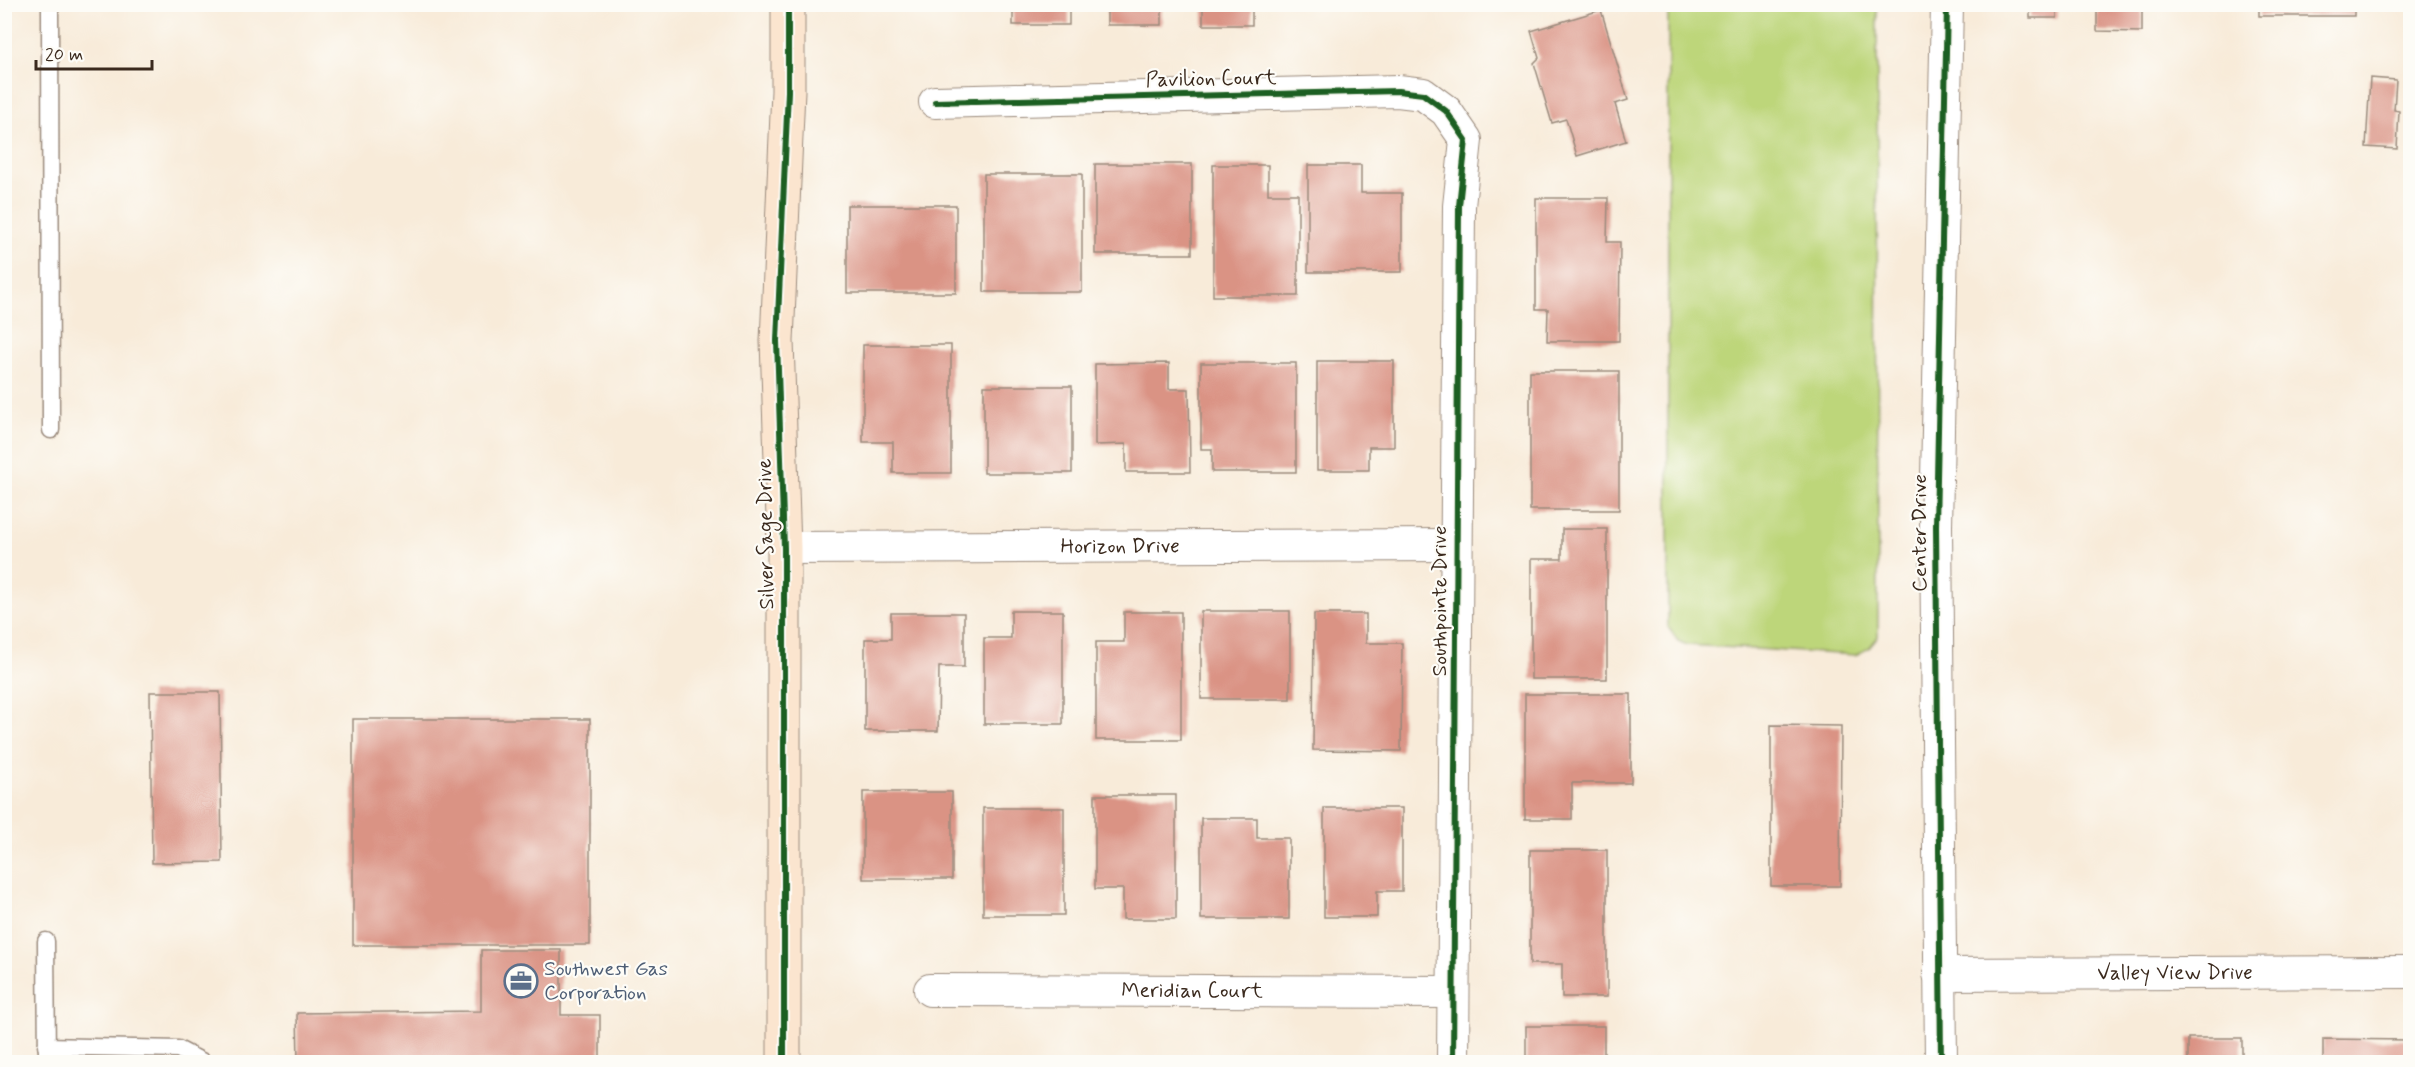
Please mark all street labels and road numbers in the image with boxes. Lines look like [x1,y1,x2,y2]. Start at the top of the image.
street label: Pavilion Court [1145,64,1277,94]
street label: Silver Sage Drive [751,458,782,610]
street label: Center Drive [1906,474,1934,592]
street label: Southpointe Drive [1426,526,1454,676]
street label: Horizon Drive [1060,532,1180,561]
street label: Valley View Drive [2097,959,2253,987]
street label: Meridian Court [1121,977,1264,1005]

